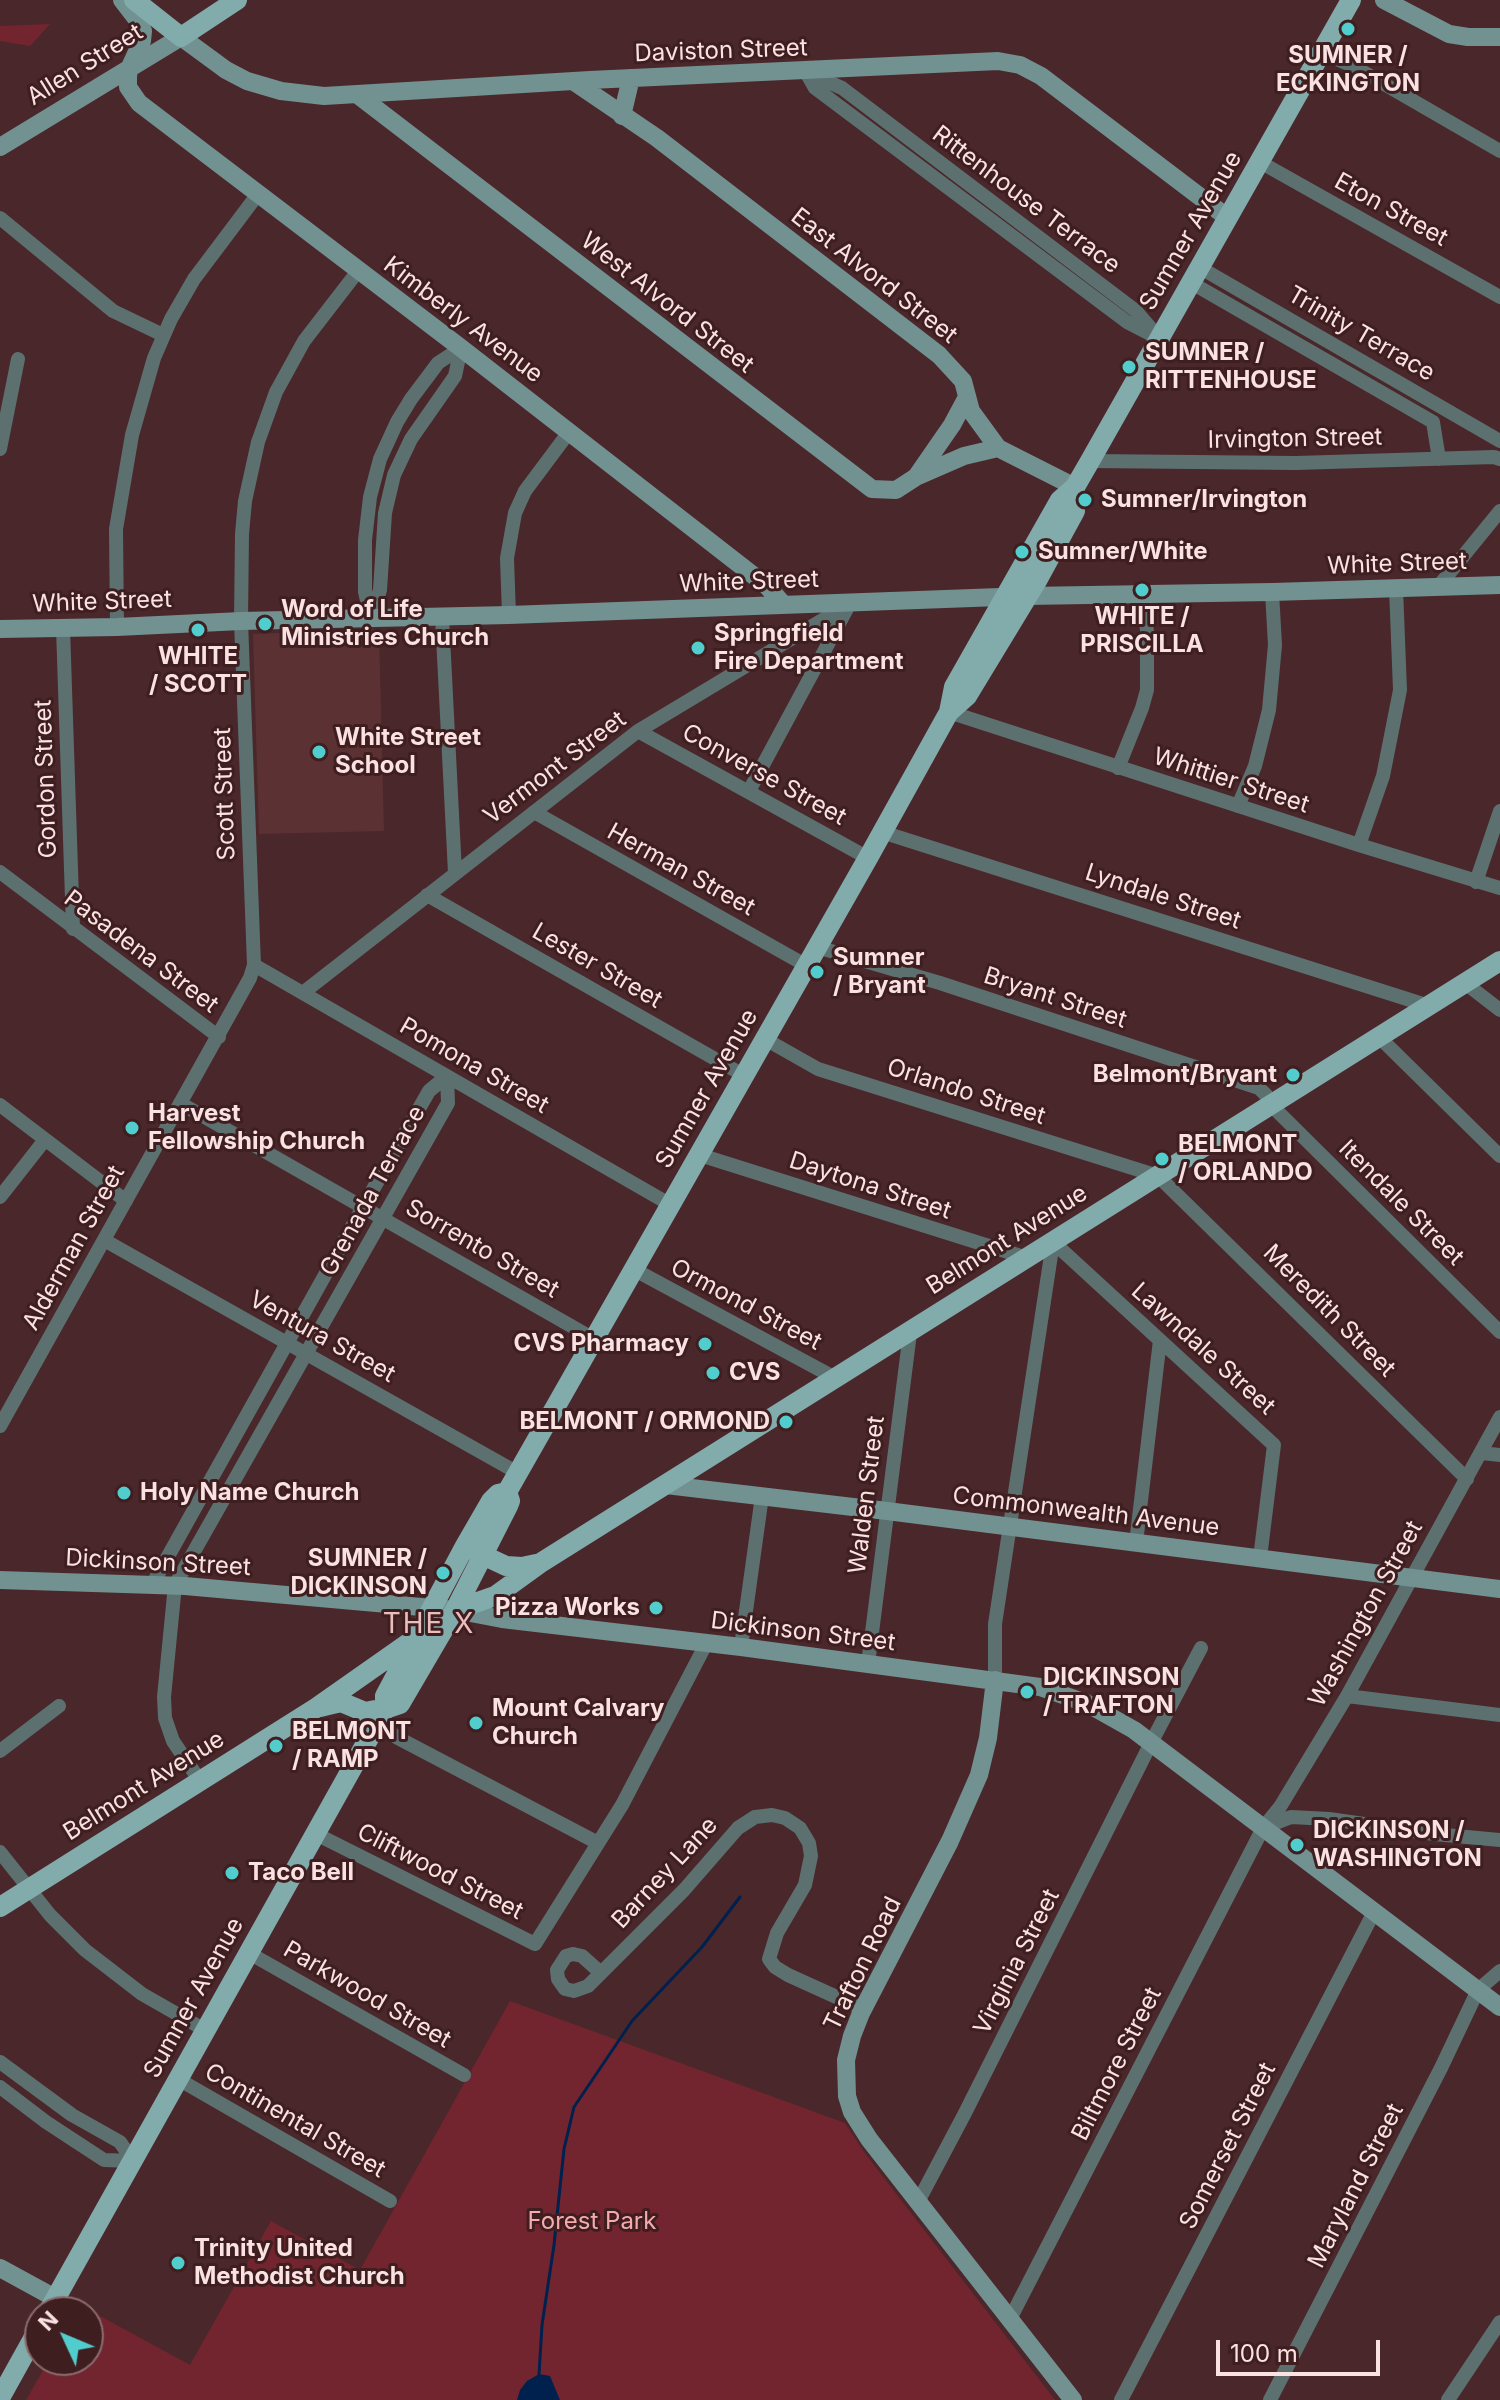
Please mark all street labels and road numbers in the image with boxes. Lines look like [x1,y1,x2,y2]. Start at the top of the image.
street label: Allen Street [22,18,148,112]
street label: Daviston Street [634,34,808,68]
street label: Rittenhouse Terrace [926,120,1126,280]
street label: Sumner Avenue [1134,146,1248,316]
street label: Eton Street [1329,167,1453,253]
street label: East Alvord Street [785,202,963,350]
street label: West Alvord Street [575,227,759,379]
street label: Kimberly Avenue [378,251,548,389]
street label: Trinity Terrace [1282,280,1440,388]
street label: Irvington Street [1207,423,1383,455]
street label: White Street [1327,547,1467,581]
street label: White Street [679,565,819,599]
street label: White Street [32,585,172,619]
street label: Gordon Street [29,699,63,859]
street label: Vermont Street [478,705,632,831]
street label: Converse Street [677,718,851,832]
street label: Scott Street [208,727,242,861]
street label: Whittier Street [1149,742,1313,820]
street label: Herman Street [602,818,760,922]
street label: Lyndale Street [1081,858,1245,936]
street label: Pasadena Street [58,885,224,1019]
street label: Lester Street [527,917,667,1015]
street label: Bryant Street [980,961,1130,1035]
street label: Sumner Avenue [650,1004,764,1174]
street label: Pomona Street [394,1012,554,1120]
street label: Orlando Street [883,1053,1049,1131]
street label: Grenada Terrace [314,1101,432,1281]
street label: Itendale Street [1332,1134,1470,1272]
street label: Daytona Street [785,1146,955,1226]
street label: Alderman Street [17,1161,131,1335]
street label: Belmont Avenue [921,1179,1093,1301]
street label: Sorrento Street [400,1193,564,1305]
street label: Meredith Street [1257,1239,1401,1383]
street label: Ormond Street [666,1253,826,1357]
street label: Lawndale Street [1125,1277,1281,1421]
street label: Ventura Street [244,1285,400,1389]
street label: Walden Street [843,1414,891,1576]
street label: Commonwealth Avenue [951,1481,1221,1543]
street label: Washington Street [1303,1516,1429,1712]
street label: Dickinson Street [65,1544,251,1582]
street label: Dickinson Street [709,1606,897,1658]
street label: Belmont Avenue [58,1725,230,1847]
street label: Barney Lane [606,1811,724,1935]
street label: Cliftwood Street [352,1818,528,1926]
street label: Virginia Street [968,1884,1066,2040]
street label: Trafton Road [818,1892,908,2036]
street label: Sumner Avenue [138,1913,250,2083]
street label: Parkwood Street [278,1935,456,2055]
street label: Biltmore Street [1066,1983,1168,2145]
street label: Continental Street [200,2058,390,2184]
street label: Somerset Street [1174,2058,1282,2234]
street label: Maryland Street [1302,2099,1410,2273]

